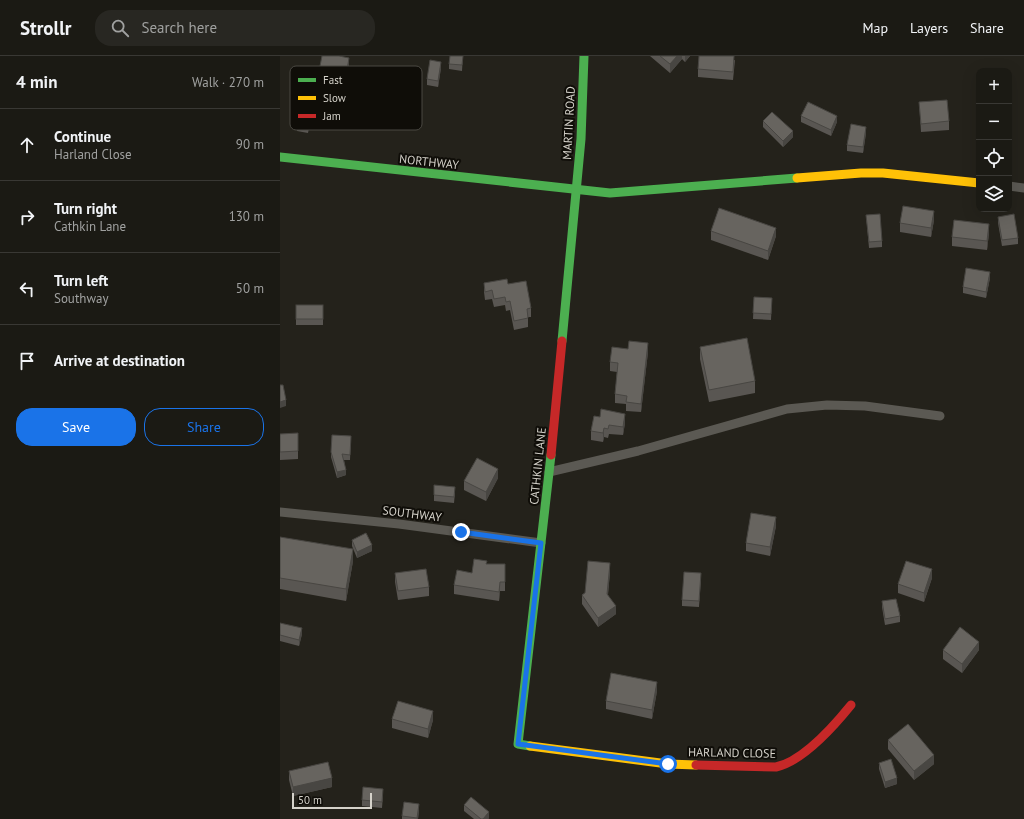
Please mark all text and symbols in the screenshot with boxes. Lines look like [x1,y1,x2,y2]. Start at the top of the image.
search box [95,10,375,46]
text: Strollr [20,16,71,40]
icon: search [109,17,131,39]
text: Search here [141,18,217,37]
text: Map [862,19,888,37]
text: Layers [910,19,948,37]
text: Share [970,19,1004,37]
legend [290,66,422,130]
map controls [976,68,1012,212]
button: + [976,68,1012,104]
text: 4 min [16,71,57,93]
text: Fast [323,73,343,87]
text: Walk · 270 m [192,74,264,91]
street label: MARTIN ROAD [559,86,578,160]
text: Slow [323,91,346,105]
button: − [976,104,1012,140]
text: Jam [322,109,341,123]
text: Continue [54,127,111,146]
icon: ahead [16,134,38,156]
text: 90 m [236,136,264,153]
button: locate [976,140,1012,176]
text: Harland Close [54,146,132,163]
street label: NORTHWAY [398,151,460,172]
button: layers [976,176,1012,212]
text: Turn right [54,199,117,218]
icon: right [16,206,38,228]
text: 130 m [229,208,264,225]
text: Cathkin Lane [54,218,126,235]
text: Turn left [54,271,108,290]
icon: left [16,278,38,300]
text: 50 m [236,280,264,297]
text: Southway [54,290,108,307]
icon: arrive [16,350,38,372]
text: Arrive at destination [54,351,185,370]
button: Save [16,408,136,446]
button: Share [144,408,264,446]
street label: CATHKIN LANE [526,427,549,505]
street label: SOUTHWAY [382,502,443,525]
route end [452,523,470,541]
street label: HARLAND CLOSE [688,744,776,761]
route start [659,755,677,773]
scale bar [292,791,372,810]
text: 50 m [298,793,322,807]

